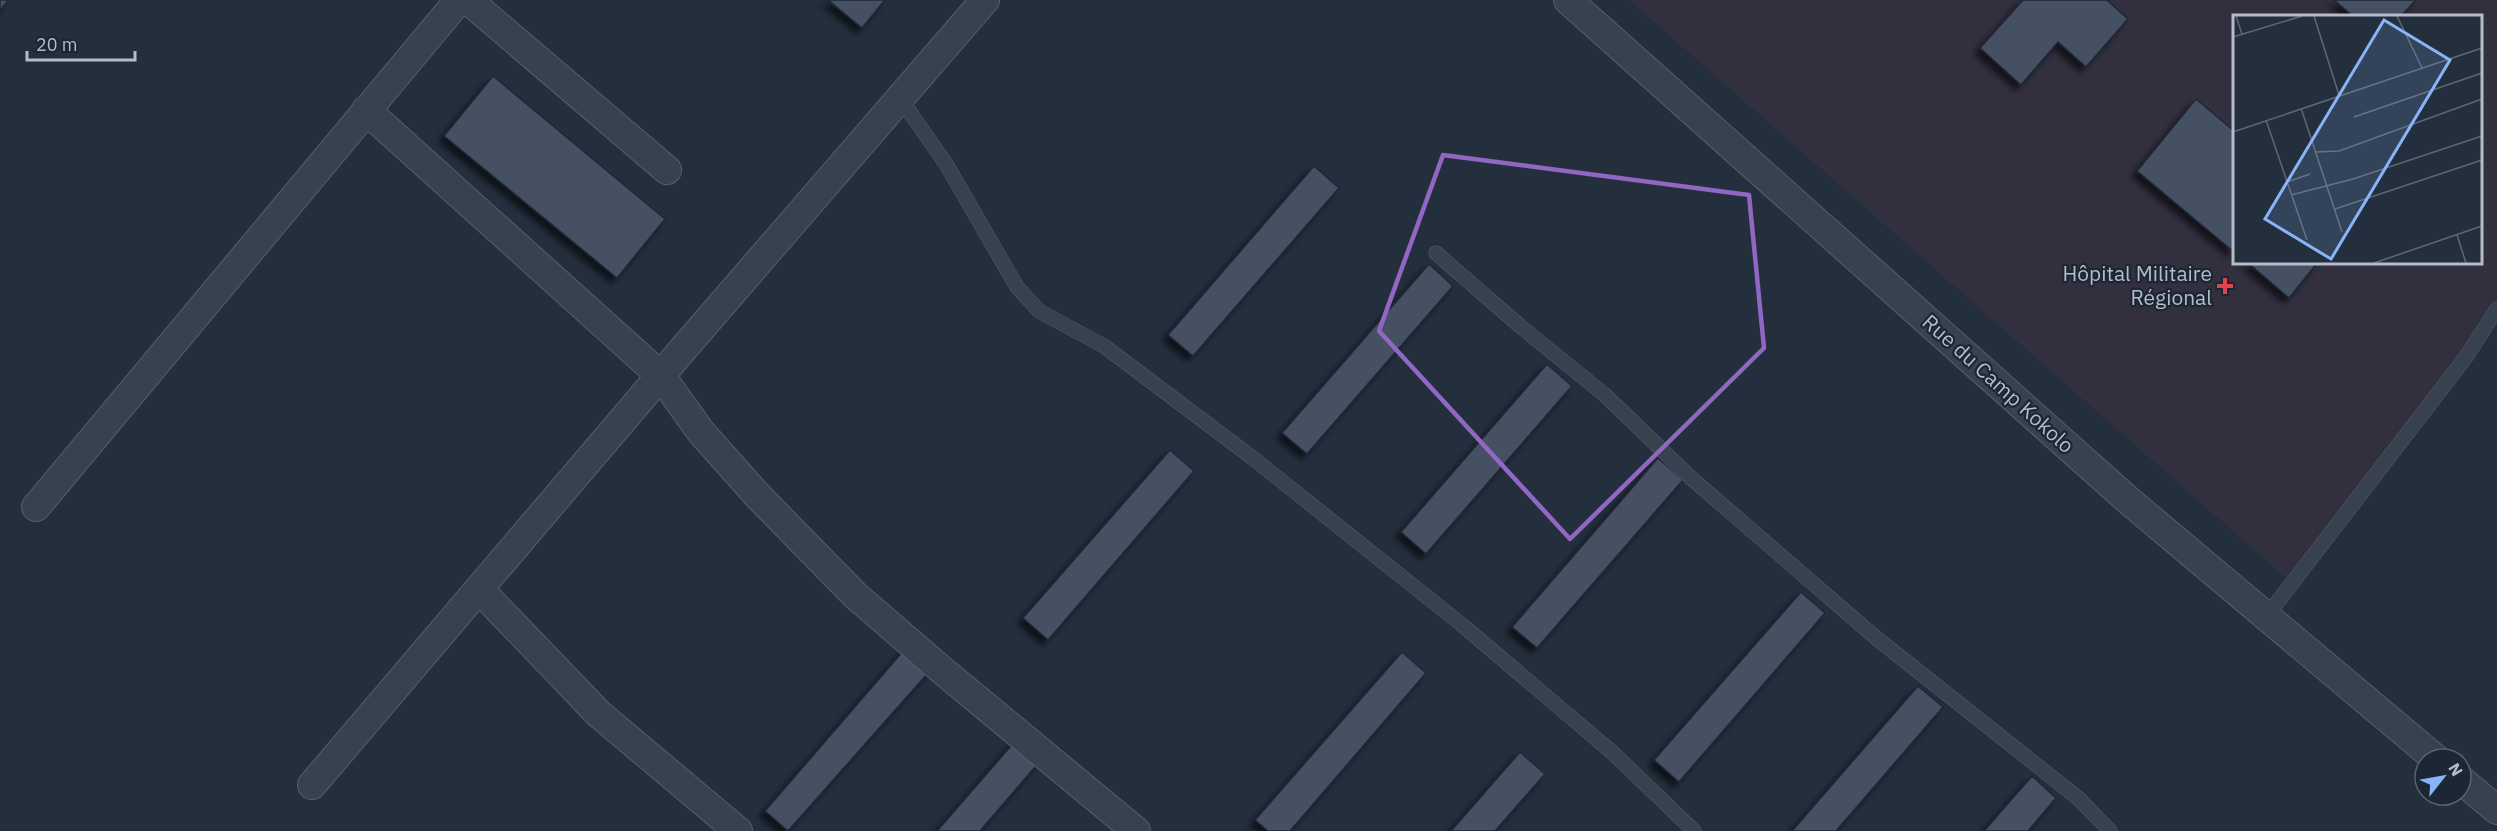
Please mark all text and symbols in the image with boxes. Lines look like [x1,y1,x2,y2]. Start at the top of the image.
inset map [2233,15,2482,264]
scale bar [27,24,135,62]
text: 20 m [36,33,78,56]
place label: Hôpital Militaire Régional [2062,259,2212,311]
marker: Hôpital Militaire Régional [2216,277,2234,295]
street label: Rue du Camp Kokolo [1917,308,2081,459]
north arrow [2413,747,2473,807]
text: N [2444,759,2467,779]

